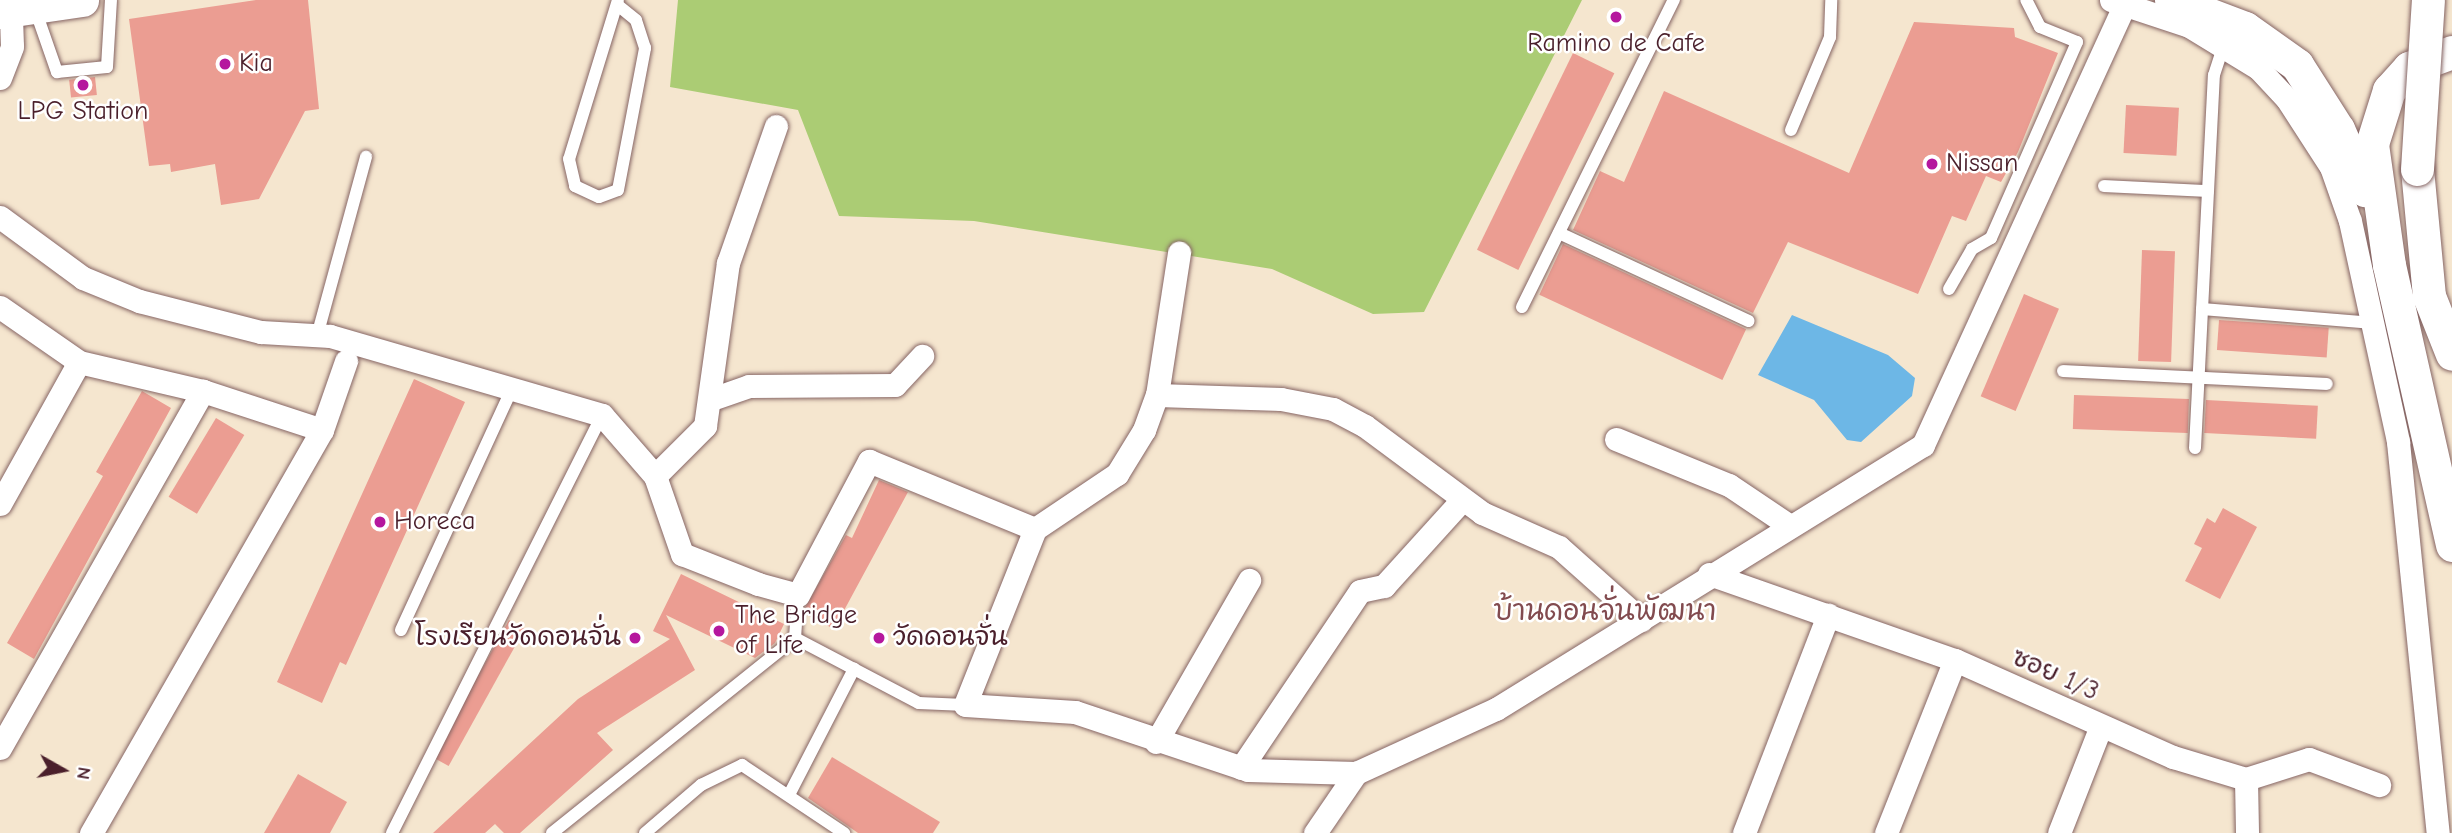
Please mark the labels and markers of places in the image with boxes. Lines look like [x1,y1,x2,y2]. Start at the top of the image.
marker: Ramino de Cafe [1608,9,1624,25]
place label: Ramino de Cafe [1527,28,1705,60]
place label: Kia [239,48,273,80]
marker: Kia [217,56,233,72]
marker: LPG Station [75,77,91,93]
place label: LPG Station [18,96,148,128]
place label: Nissan [1946,148,2018,180]
marker: Nissan [1924,156,1940,172]
place label: Horeca [394,506,475,538]
marker: Horeca [372,514,388,530]
place label: The Bridge of Life [735,600,857,662]
marker: The Bridge of Life [709,621,729,641]
place label: โรงเรียนวัดดอนจั่น [415,622,621,654]
place label: วัดดอนจั่น [893,622,1008,654]
marker: โรงเรียนวัดดอนจั่น [627,630,643,646]
marker: วัดดอนจั่น [871,630,887,646]

